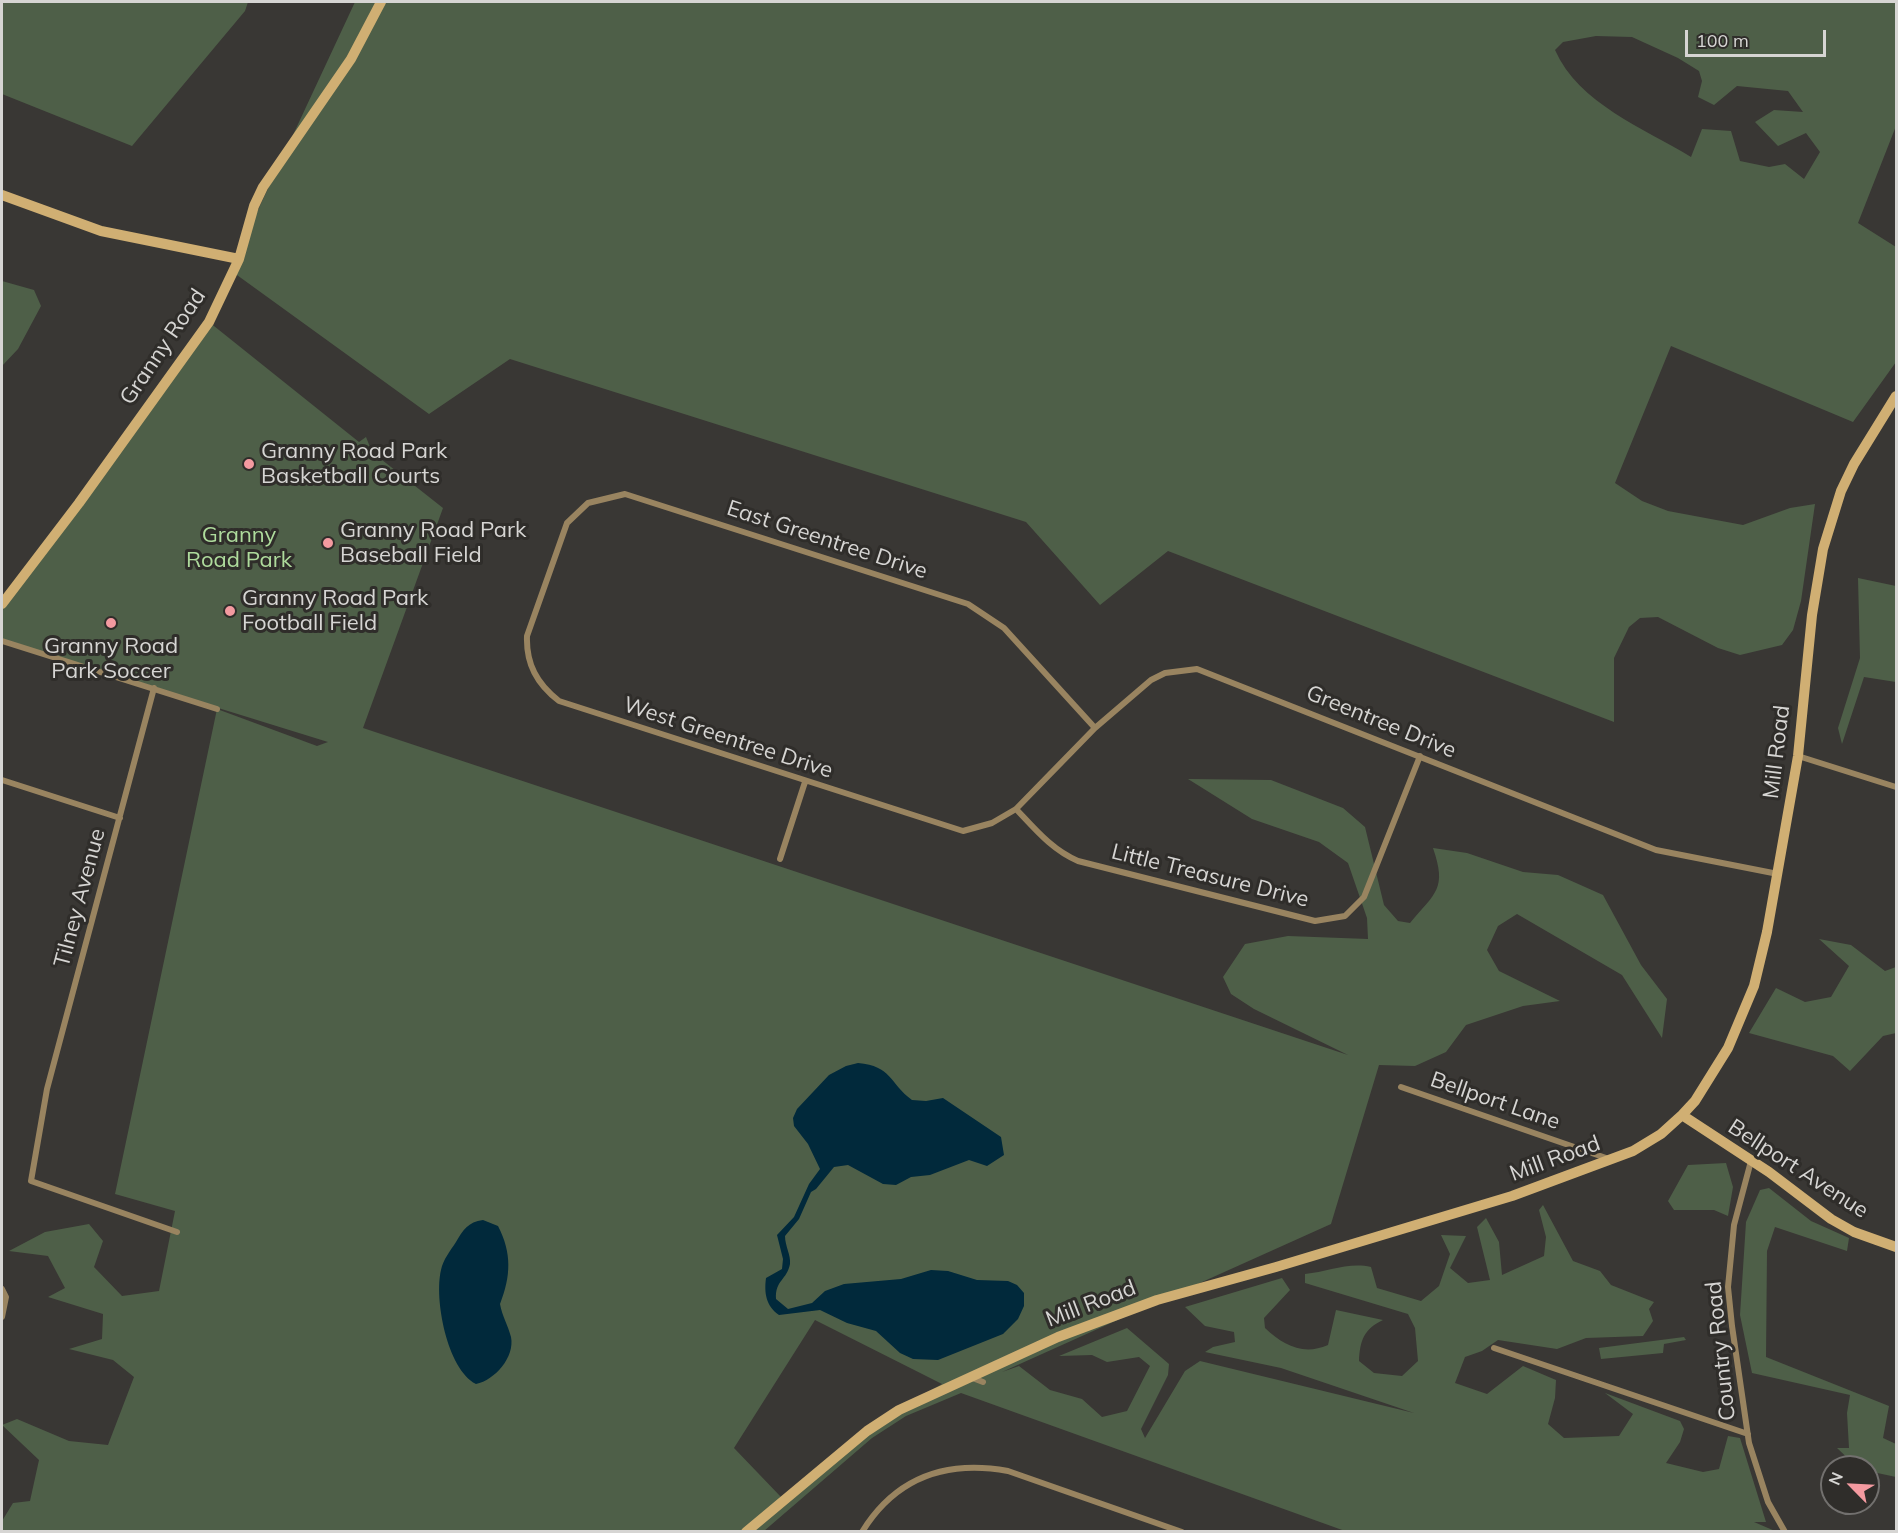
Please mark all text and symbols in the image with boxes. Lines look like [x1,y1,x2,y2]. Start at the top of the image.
scale bar [1688,18,1829,56]
text: 100 m [1696,29,1749,52]
street label: Granny Road [115,284,211,410]
place label: Granny Road Park Basketball Courts [261,438,447,490]
marker: Granny Road Park Basketball Courts [242,457,256,471]
street label: East Greentree Drive [723,495,931,585]
place label: Granny Road Park Baseball Field [340,517,526,568]
park label: Granny Road Park [186,522,292,574]
marker: Granny Road Park Baseball Field [321,536,335,550]
place label: Granny Road Park Football Field [242,585,428,636]
marker: Granny Road Park Football Field [223,604,237,618]
marker: Granny Road Park Soccer [104,616,118,630]
place label: Granny Road Park Soccer [44,633,178,684]
street label: Greentree Drive [1302,680,1460,764]
street label: West Greentree Drive [620,692,836,784]
street label: Mill Road [1758,704,1796,800]
street label: Tilney Avenue [49,826,111,970]
street label: Little Treasure Drive [1109,839,1311,913]
street label: Bellport Lane [1427,1067,1563,1135]
street label: Bellport Avenue [1723,1114,1873,1224]
street label: Mill Road [1506,1130,1604,1188]
street label: Mill Road [1042,1275,1140,1333]
street label: Country Road [1701,1280,1741,1422]
north arrow [1820,1455,1880,1515]
text: N [1824,1469,1847,1488]

